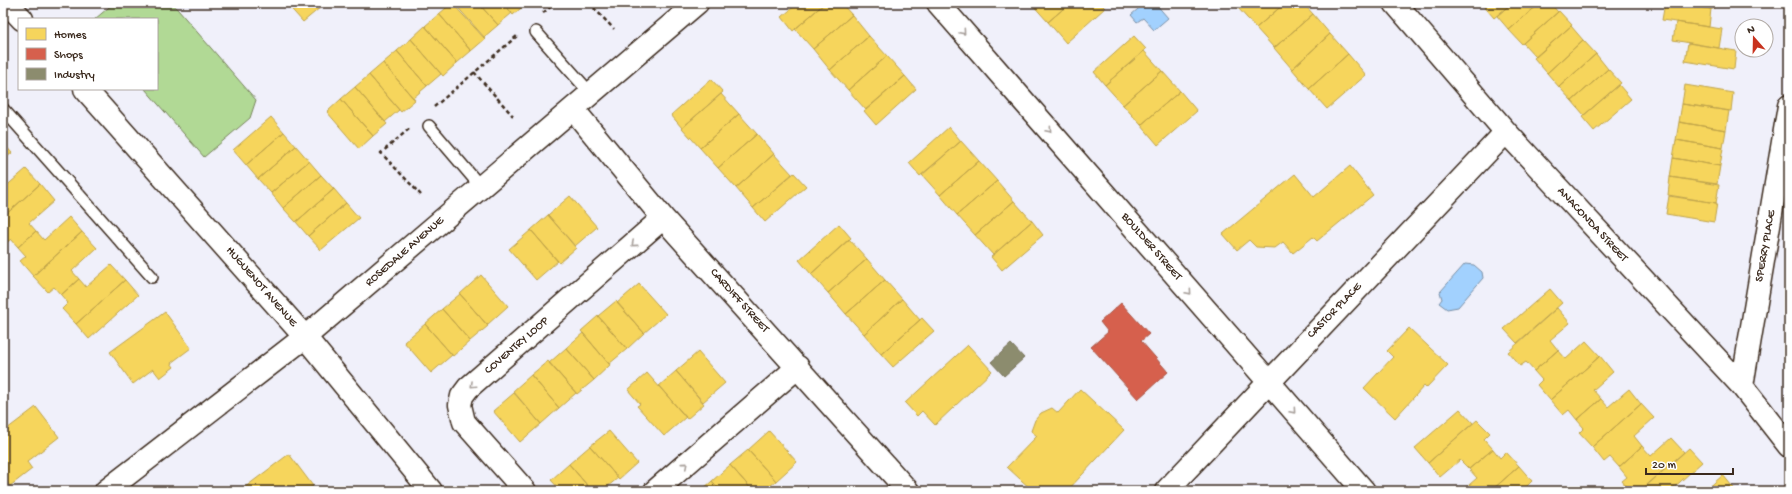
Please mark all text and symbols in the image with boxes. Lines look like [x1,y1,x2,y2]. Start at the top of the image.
legend [18,18,158,90]
north arrow [1734,18,1774,58]
text: N [1746,24,1757,37]
one-way arrow [959,28,966,35]
text: Homes [54,29,87,43]
text: Shops [54,49,83,63]
text: Industry [54,69,95,83]
one-way arrow [1044,126,1051,133]
street label: ANACONDA STREET [1554,185,1631,266]
street label: SPERRY PLACE [1753,208,1779,283]
street label: BOULDER STREET [1117,210,1185,285]
street label: ROSEDALE AVENUE [363,214,448,290]
one-way arrow [631,239,638,246]
street label: HUGUENOT AVENUE [222,244,300,330]
street label: CARDIFF STREET [706,266,772,337]
street label: CASTOR PLACE [1305,280,1365,342]
one-way arrow [1185,287,1192,294]
street label: COVENTRY LOOP [482,314,552,378]
one-way arrow [470,380,477,387]
one-way arrow [1289,406,1296,414]
scale bar [1646,450,1733,476]
text: 20 m [1652,459,1677,473]
one-way arrow [680,463,687,470]

